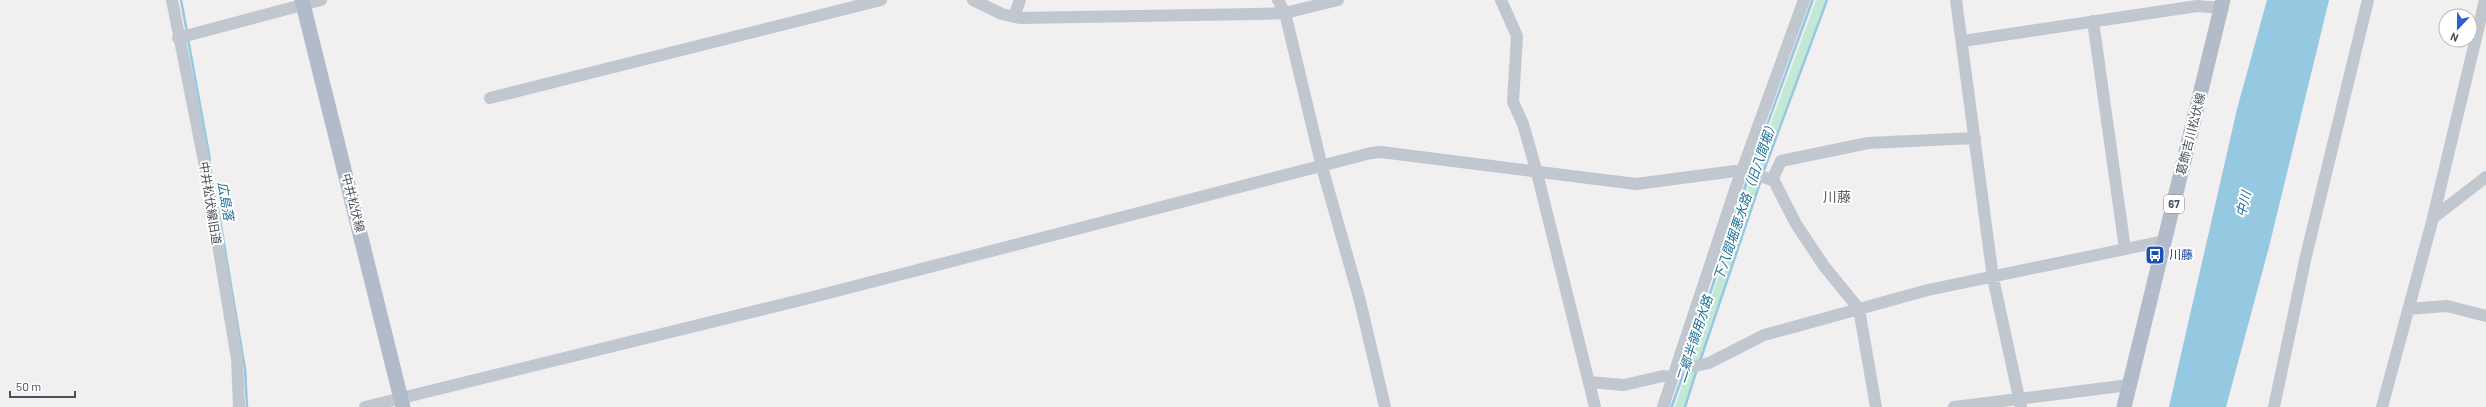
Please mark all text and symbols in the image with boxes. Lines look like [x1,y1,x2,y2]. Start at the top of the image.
north arrow [2438,8,2478,48]
text: N [2448,30,2460,45]
street label: 葛飾吉川松伏線 [2173,91,2207,176]
water label: 下八間堀悪水路（旧八間堀） [1710,117,1780,283]
street label: 中井松伏線旧道 [198,160,224,245]
street label: 中井松伏線 [340,172,368,234]
water label: 広島落 [215,180,238,224]
district label: 川藤 [1823,188,1851,205]
water label: 中川 [2232,188,2254,219]
road number: 67 [2164,195,2184,213]
bus stop icon: 川藤 [2144,244,2166,266]
place label: 川藤 [2169,247,2193,261]
water label: 二郷半領用水路 [1672,292,1716,385]
scale bar [10,373,75,399]
text: 50 m [16,379,41,393]

